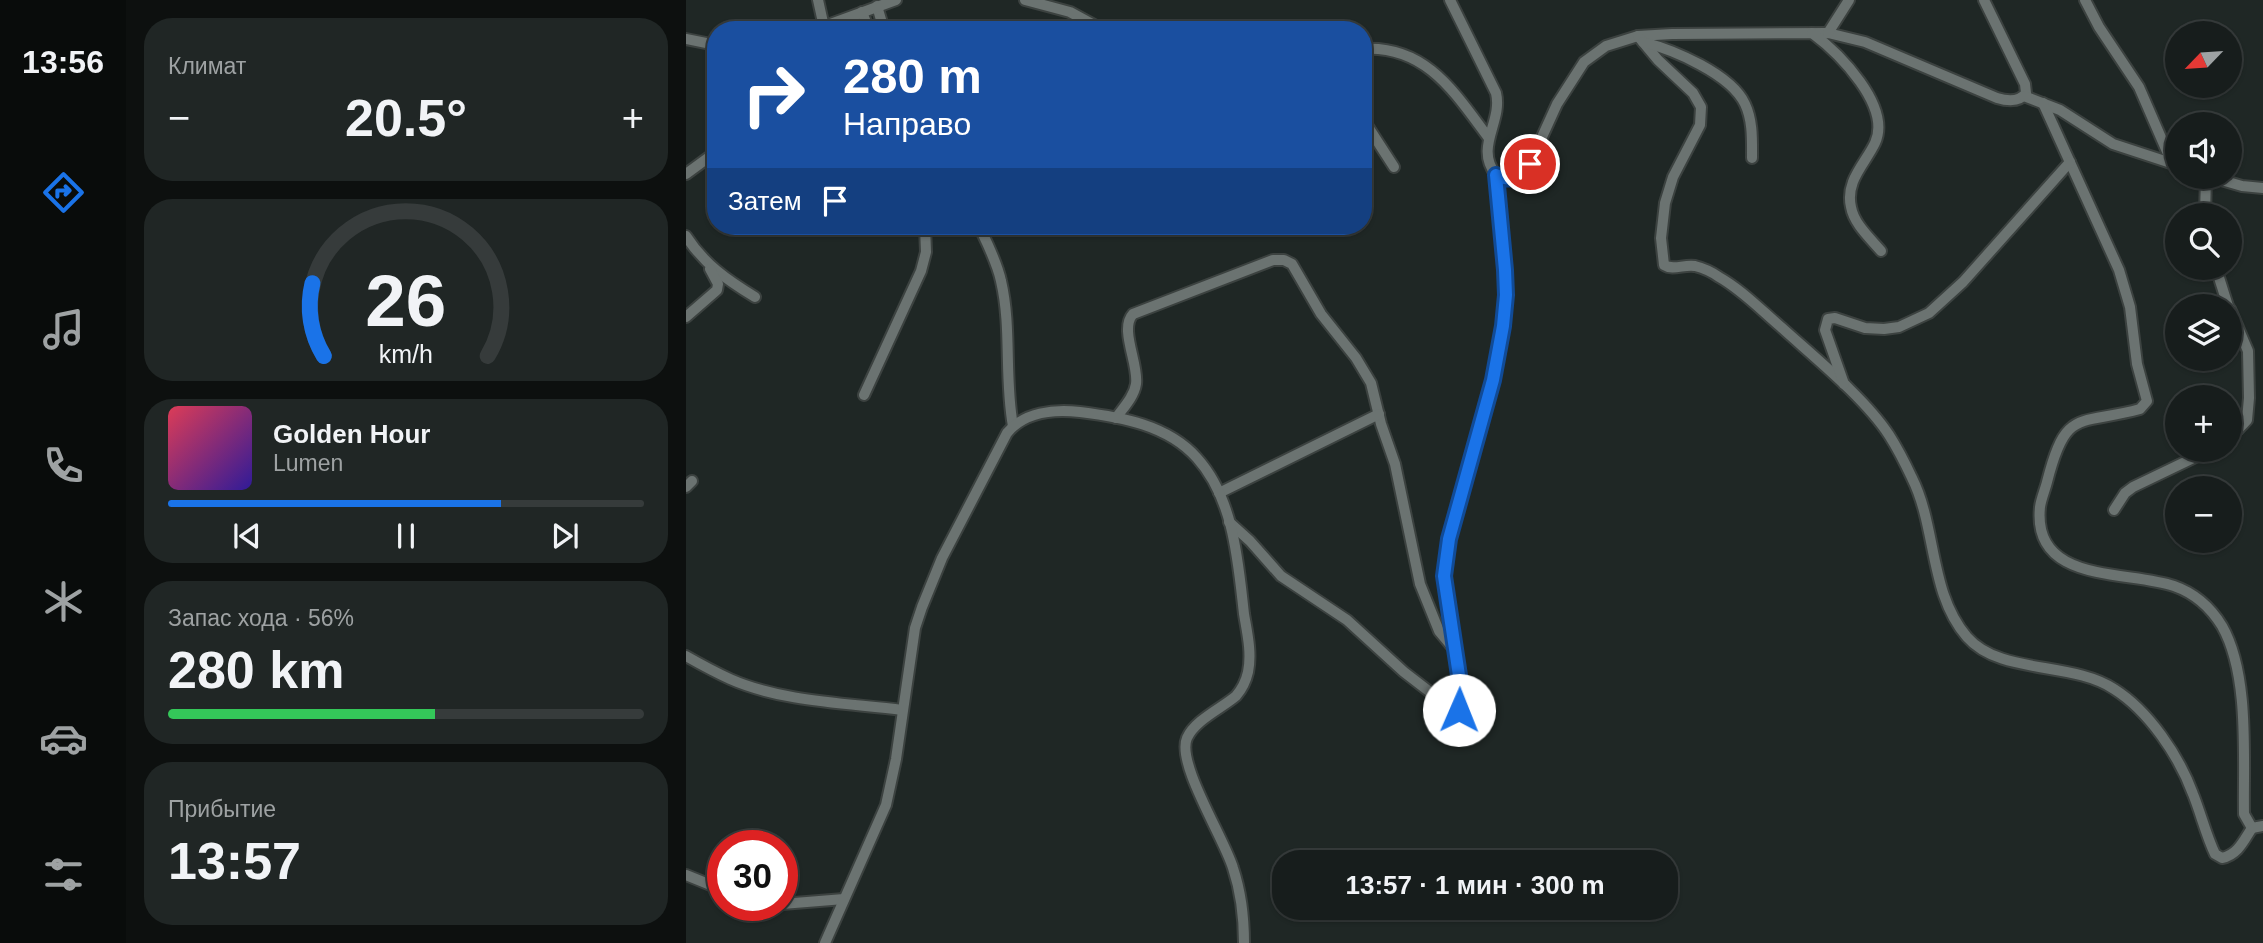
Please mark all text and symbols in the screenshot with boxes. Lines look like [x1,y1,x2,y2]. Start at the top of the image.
north arrow [2165,21,2242,98]
map controls [2165,21,2242,553]
text: 13:56 [22,44,104,80]
icon: right [728,49,819,140]
text: 280 m [843,49,982,103]
text: Климат [168,53,246,79]
text: 20.5° [345,89,467,147]
text: − [168,97,190,139]
text: + [622,97,644,139]
text: Направо [843,106,971,142]
button: sound [2165,112,2242,189]
pin [1500,134,1560,194]
icon: arrive [1511,145,1549,183]
icon: directions [39,168,88,217]
icon: arrive [816,182,854,220]
text: Затем [728,186,802,216]
button: search [2165,203,2242,280]
text: 26 [366,261,446,342]
button: layers [2165,294,2242,371]
icon: music [39,305,88,354]
text: km/h [379,340,433,368]
button: + [2165,385,2242,462]
text: Golden Hour [273,419,430,449]
icon: phone [39,441,88,490]
text: Lumen [273,450,343,476]
button: − [2165,476,2242,553]
icon: previous [228,517,266,555]
icon: pause [387,517,425,555]
icon: next [546,517,584,555]
icon: climate [39,577,88,626]
text: Запас хода · 56% [168,605,354,631]
text: 280 km [168,641,344,699]
position arrow [1422,673,1496,747]
icon: car [39,714,88,763]
text: Прибытие [168,796,276,822]
speed limit sign: 30 [707,830,798,921]
text: 13:57 [168,832,301,890]
icon: filters [39,850,88,899]
text: 13:57 · 1 мин · 300 m [1345,870,1605,900]

